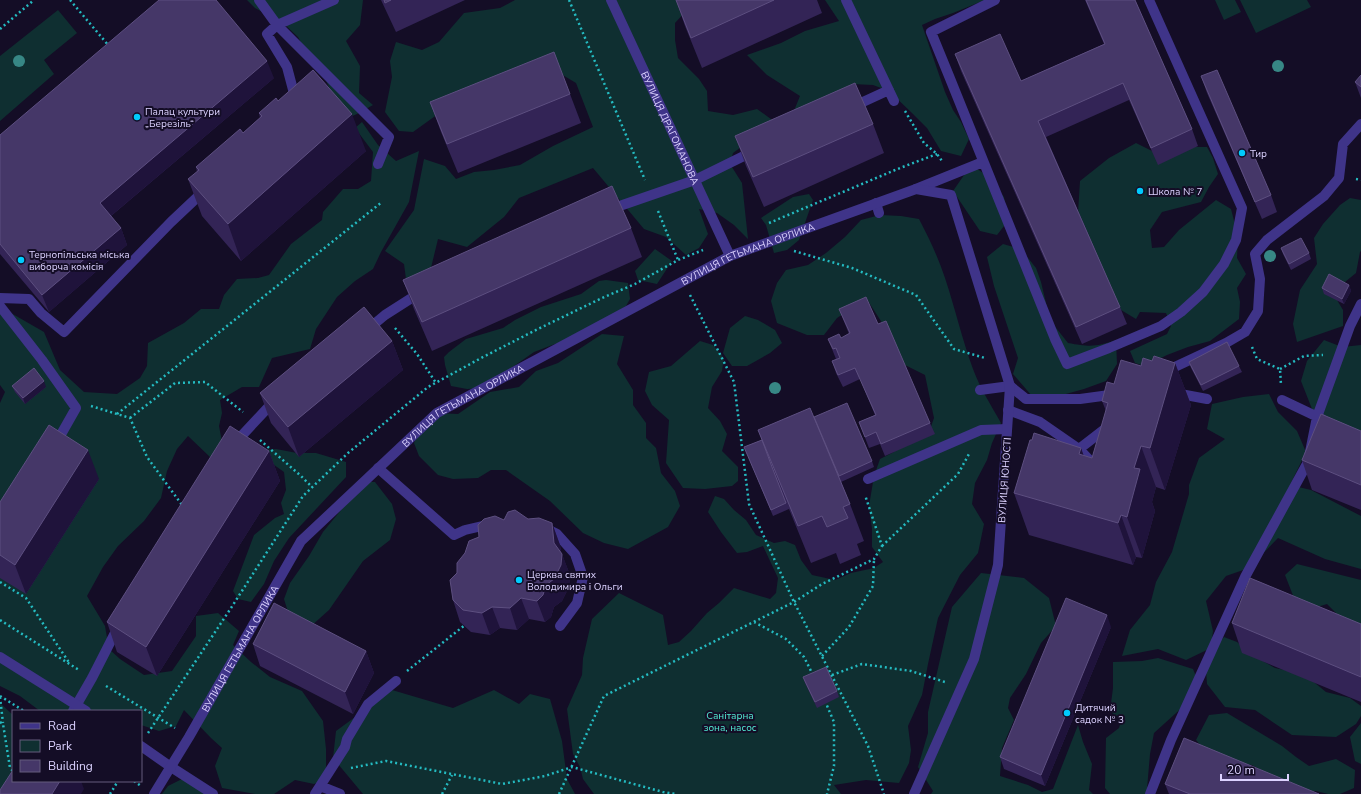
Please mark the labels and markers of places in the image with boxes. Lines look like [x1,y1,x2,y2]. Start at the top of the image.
place label: Палац культури „Березіль“ [145,105,220,131]
marker: Палац культури „Березіль“ [132,112,142,122]
place label: Тир [1250,147,1267,161]
marker: Тир [1237,148,1247,158]
place label: Школа № 7 [1148,185,1202,199]
marker: Школа № 7 [1135,186,1145,196]
place label: Тернопільська міська виборча комісія [29,248,130,274]
marker: Тернопільська міська виборча комісія [16,255,26,265]
place label: Церква святих Володимира і Ольги [527,568,623,594]
marker: Церква святих Володимира і Ольги [514,575,524,585]
place label: Дитячий садок № 3 [1075,701,1124,727]
marker: Дитячий садок № 3 [1062,708,1072,718]

